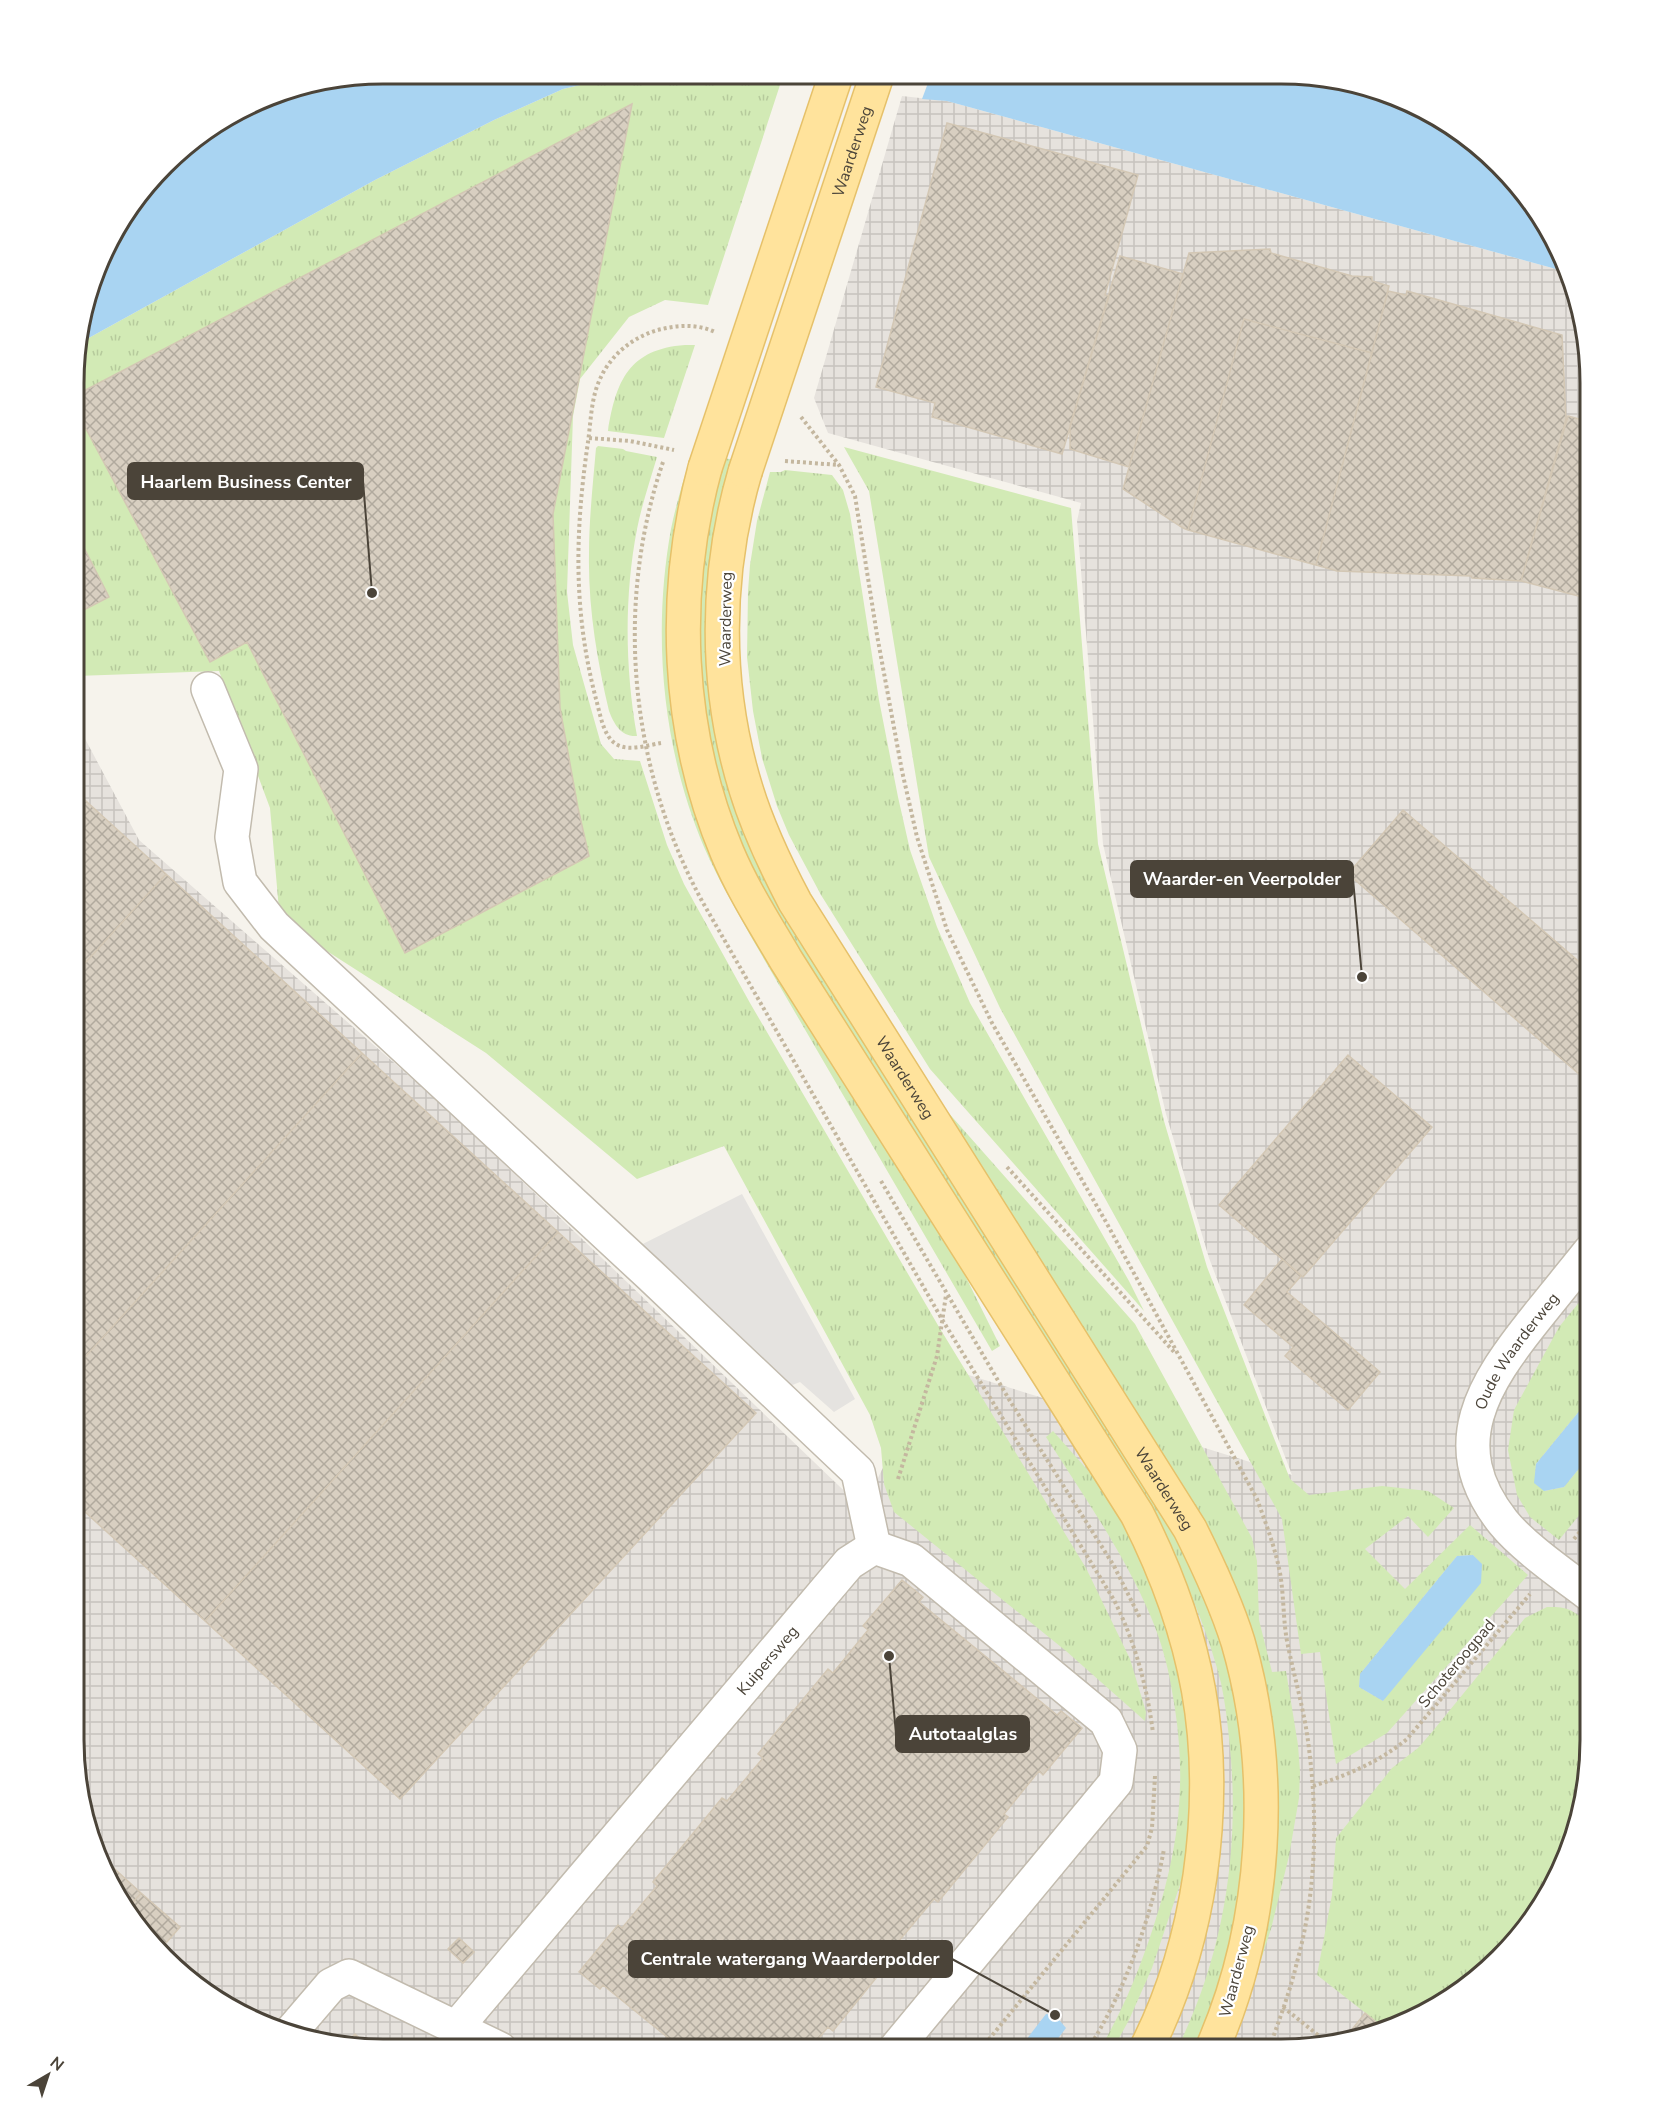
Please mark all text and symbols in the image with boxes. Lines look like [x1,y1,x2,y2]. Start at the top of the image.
street label: Waarderweg [827,103,878,200]
callout: Haarlem Business Center [128,463,363,499]
text: Haarlem Business Center [140,470,352,494]
street label: Waarderweg [714,572,738,666]
callout: Waarder-en Veerpolder [1131,861,1353,897]
text: Waarder-en Veerpolder [1143,867,1341,891]
street label: Waarderweg [870,1032,939,1124]
street label: Oude Waarderweg [1470,1288,1564,1413]
street label: Waarderweg [1129,1443,1198,1535]
street label: Schoteroogpad [1413,1615,1500,1713]
street label: Kuipersweg [732,1621,804,1700]
callout: Autotaalglas [896,1716,1029,1752]
text: Autotaalglas [909,1722,1017,1746]
street label: Waarderweg [1214,1923,1260,2020]
callout: Centrale watergang Waarderpolder [629,1941,952,1977]
text: Centrale watergang Waarderpolder [641,1947,939,1971]
north arrow [18,2045,78,2105]
text: N [45,2052,68,2076]

